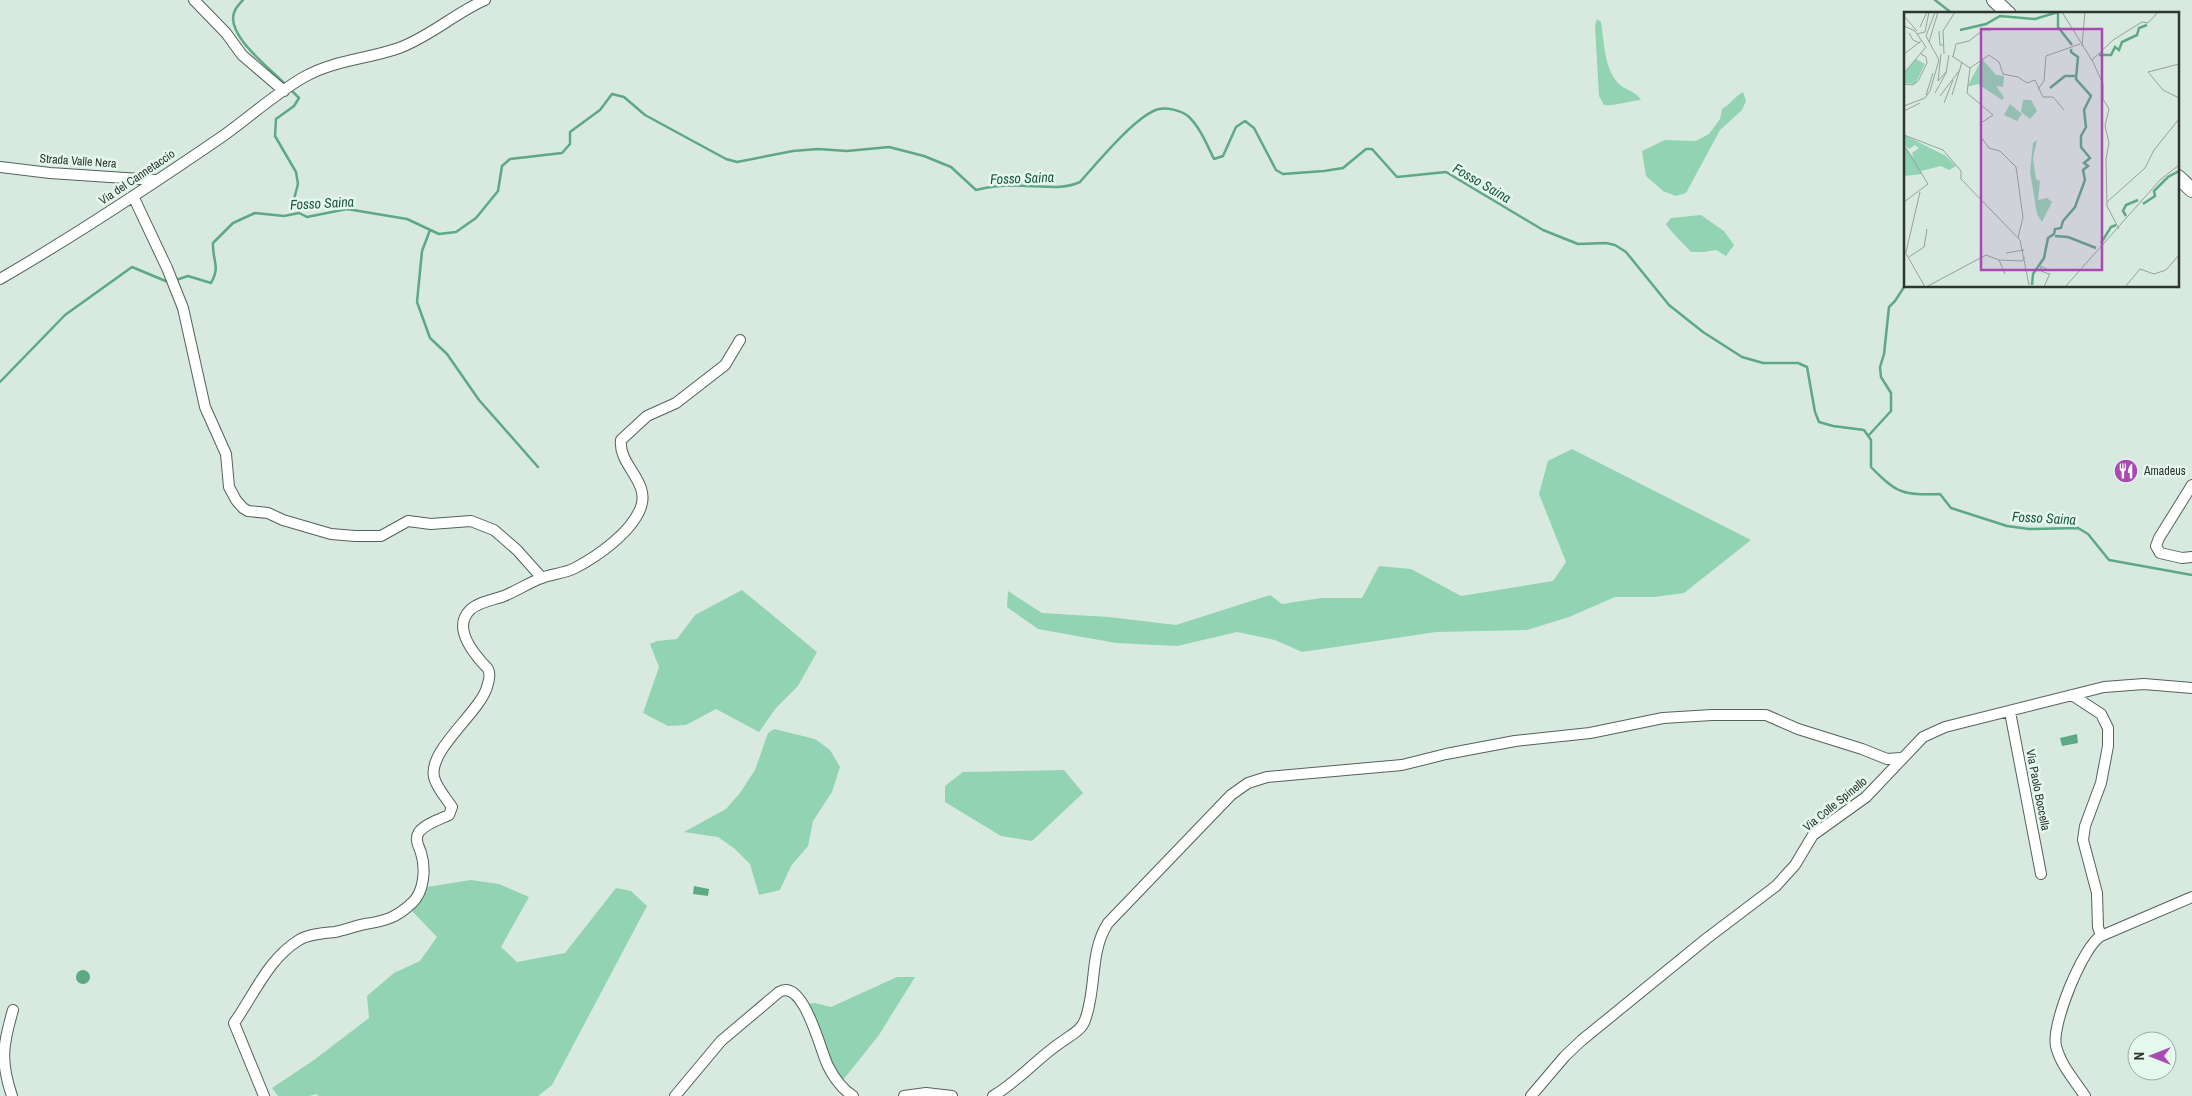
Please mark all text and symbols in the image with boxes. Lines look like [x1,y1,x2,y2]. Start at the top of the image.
inset map [1904,12,2180,288]
street label: Via del Cannetaccio [96,146,178,208]
street label: Strada Valle Nera [39,150,117,172]
water label: Fosso Saina [1450,159,1514,207]
water label: Fosso Saina [990,168,1054,188]
water label: Fosso Saina [290,192,354,214]
restaurant icon: Amadeus [2113,458,2139,484]
place label: Amadeus [2143,463,2186,479]
water label: Fosso Saina [2012,507,2076,529]
street label: Via Paolo Boccella [2022,748,2054,832]
street label: Via Colle Spinello [1800,773,1870,835]
north arrow [2127,1031,2177,1081]
text: N [2130,1052,2148,1060]

